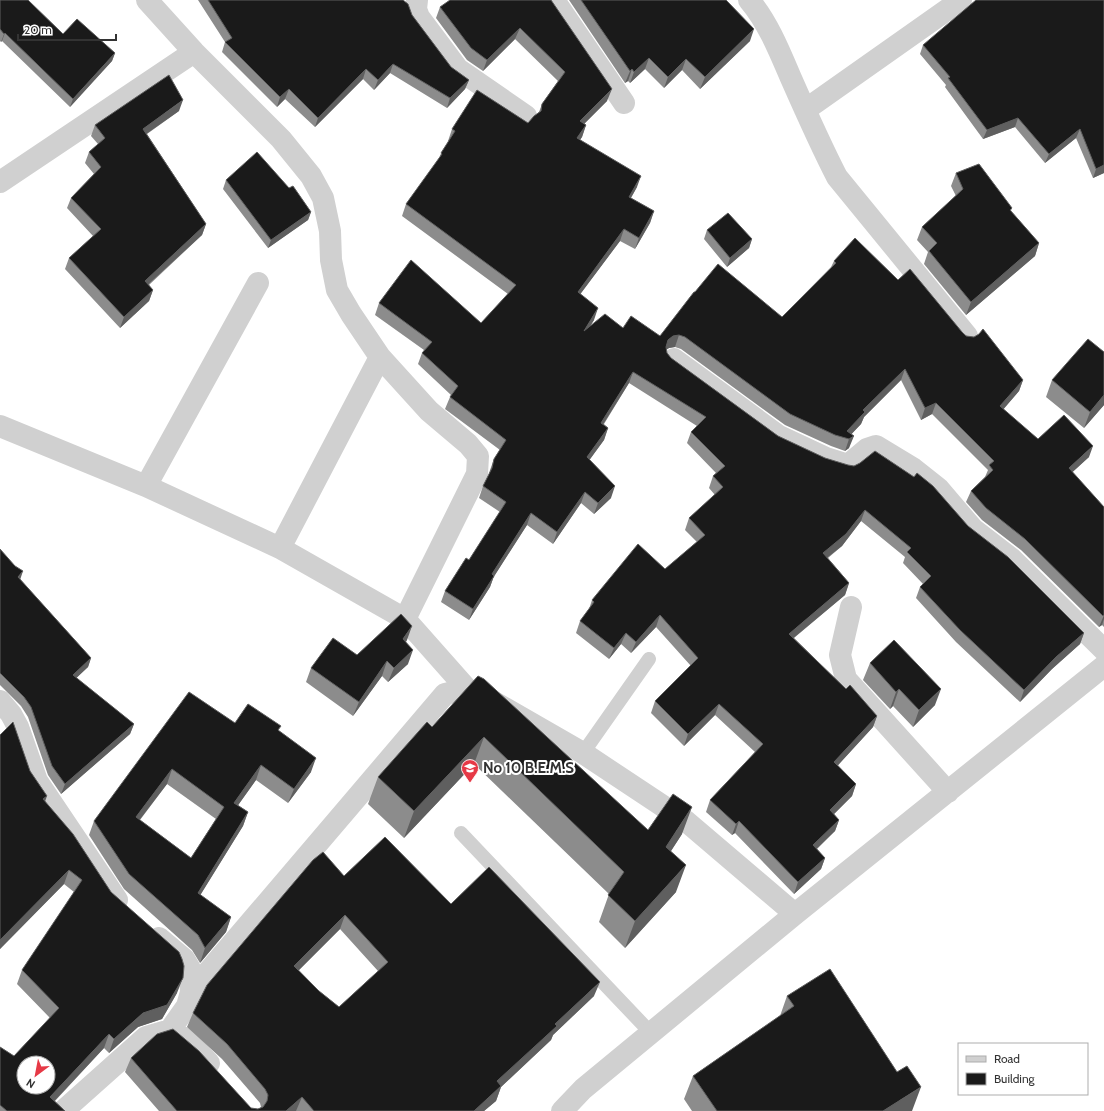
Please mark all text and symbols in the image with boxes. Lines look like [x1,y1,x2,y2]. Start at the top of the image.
scale bar [18,16,116,42]
text: 20 m [24,22,52,37]
school or university icon: No 10 B.E.M.S [460,758,480,783]
place label: No 10 B.E.M.S [483,759,574,777]
legend [958,1043,1088,1095]
text: Road [994,1051,1020,1066]
north arrow [16,1055,56,1095]
text: Building [994,1071,1036,1086]
text: N [24,1075,38,1091]

